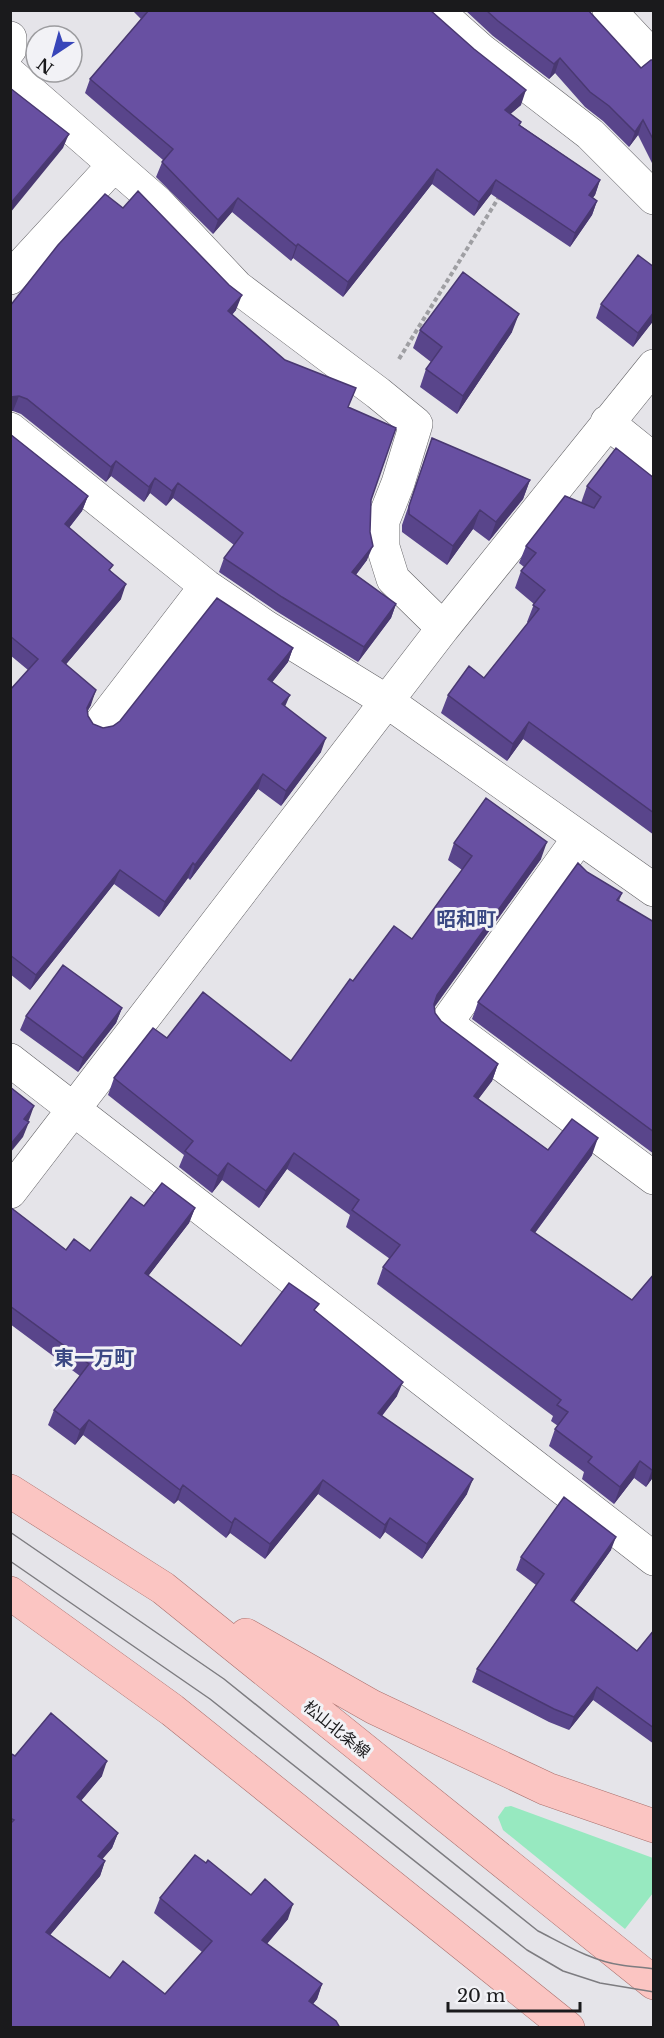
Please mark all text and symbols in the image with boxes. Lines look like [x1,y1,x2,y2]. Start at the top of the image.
north arrow [24,24,84,84]
text: N [33,54,57,79]
district label: 昭和町 [436,907,496,931]
district label: 東一万町 [54,1346,134,1370]
street label: 松山北条線 [300,1696,374,1762]
scale bar [448,1975,580,2013]
text: 20 m [457,1985,505,2007]

